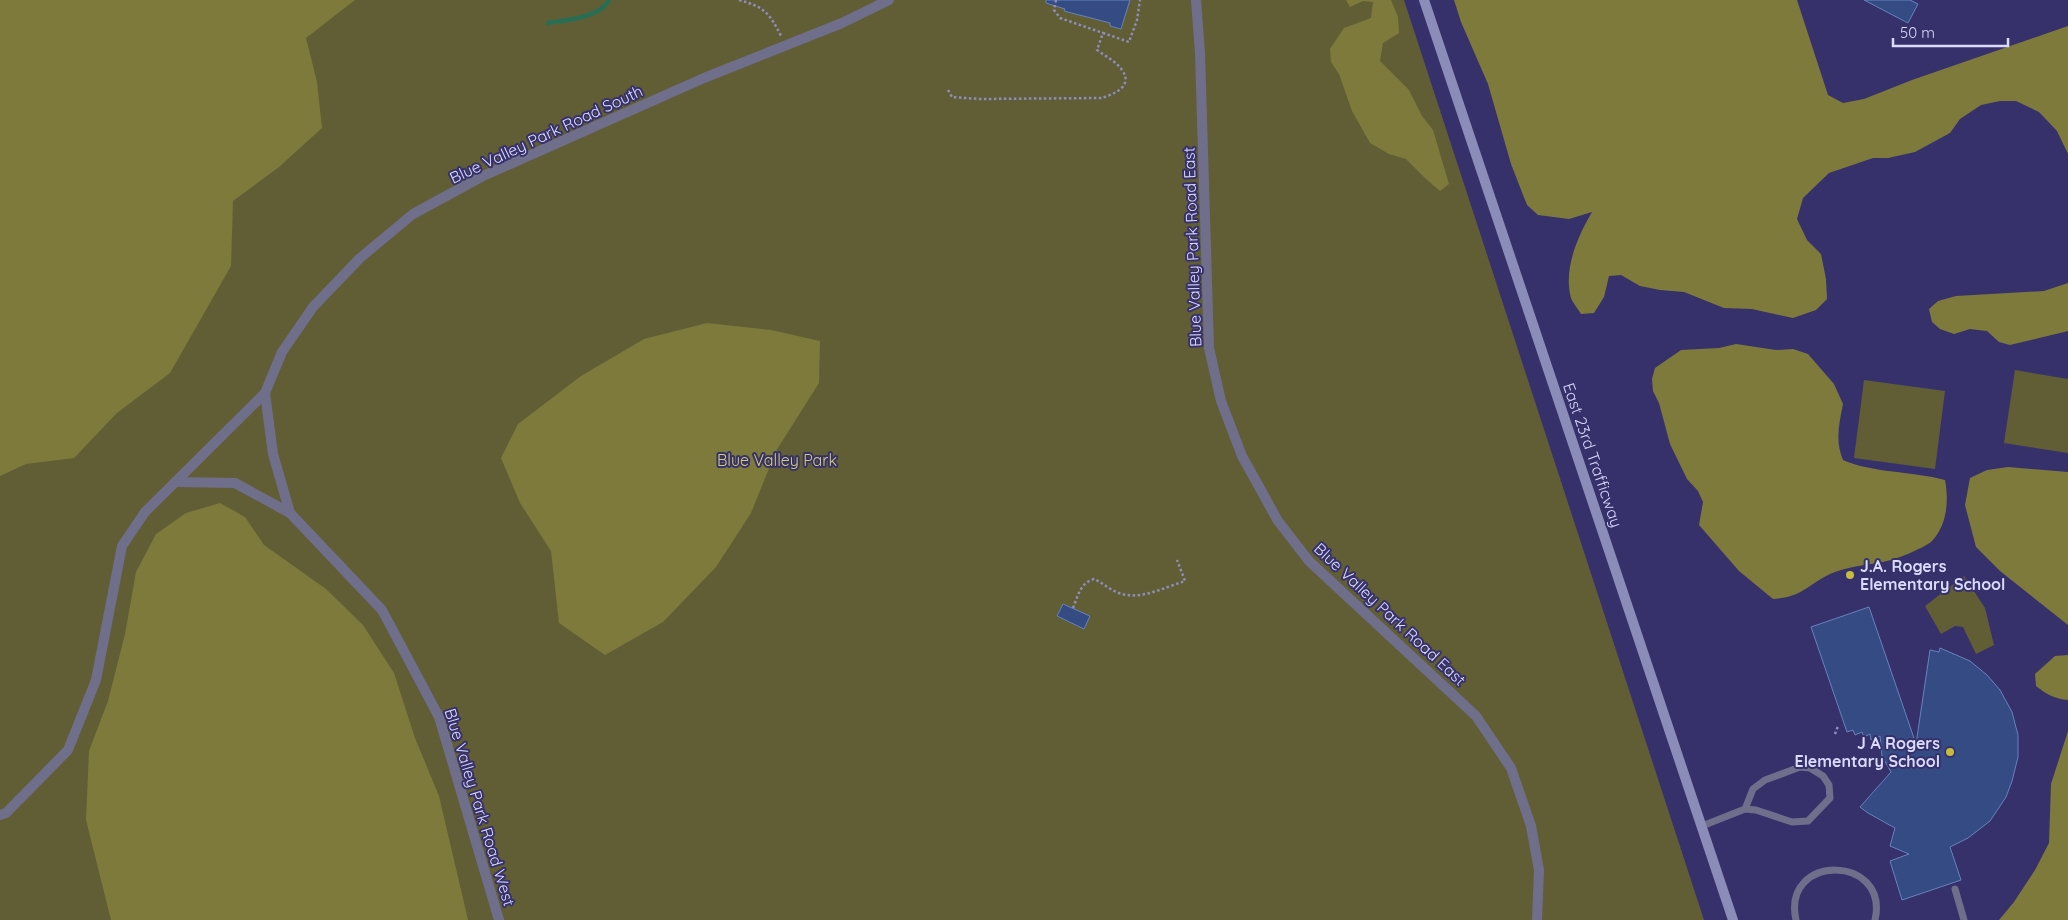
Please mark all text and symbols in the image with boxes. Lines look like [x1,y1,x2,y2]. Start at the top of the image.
scale bar [1893,15,2008,47]
text: 50 m [1900,23,1935,42]
street label: Blue Valley Park Road South [446,80,646,188]
street label: Blue Valley Park Road East [1179,147,1205,347]
street label: East 23rd Trafficway [1559,380,1627,530]
park label: Blue Valley Park [717,450,837,470]
street label: Blue Valley Park Road East [1310,538,1470,690]
place label: J.A. Rogers Elementary School [1860,556,2005,594]
marker: J.A. Rogers Elementary School [1844,569,1856,581]
street label: Blue Valley Park Road West [440,706,520,908]
place label: J A Rogers Elementary School [1795,733,1940,771]
marker: J A Rogers Elementary School [1944,746,1956,758]

